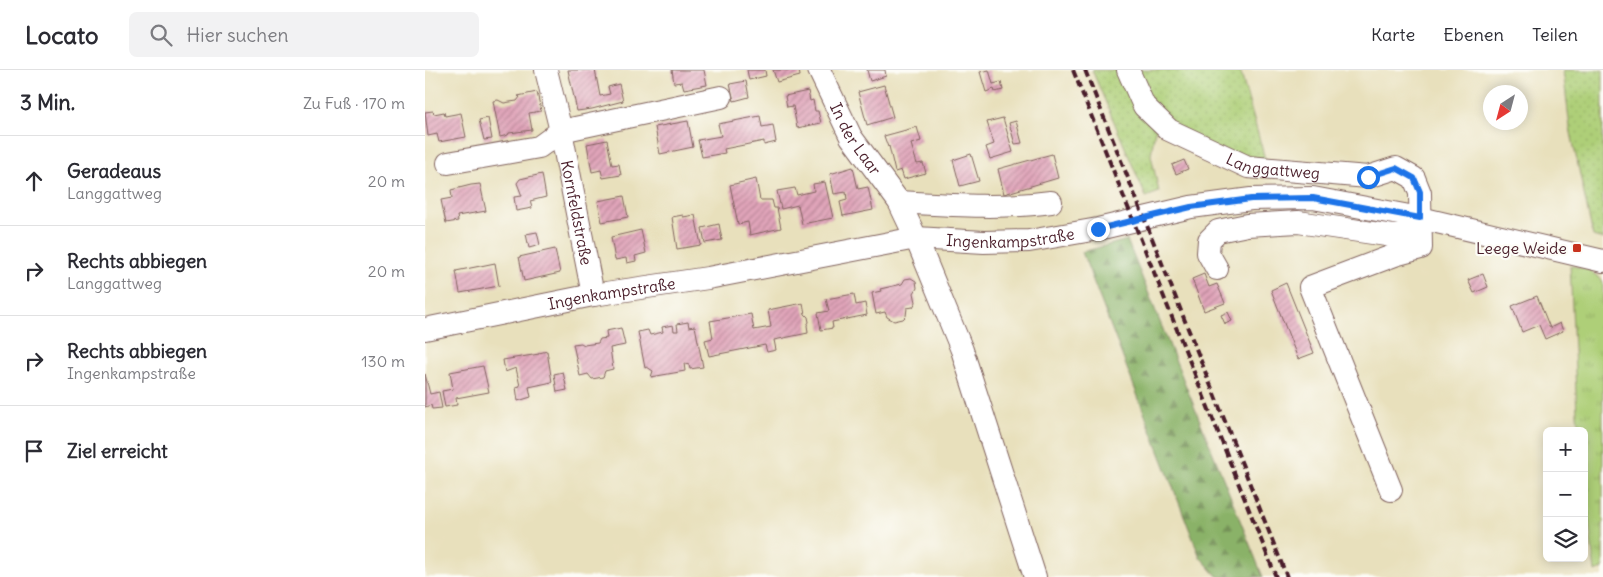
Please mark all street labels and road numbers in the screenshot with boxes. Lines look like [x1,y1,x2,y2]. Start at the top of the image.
street label: In der Laar [826,99,886,179]
street label: Langgattweg [1223,148,1321,183]
street label: Kornfeldstraße [557,158,597,267]
street label: Ingenkampstraße [945,223,1076,252]
street label: Ingenkampstraße [546,273,677,314]

